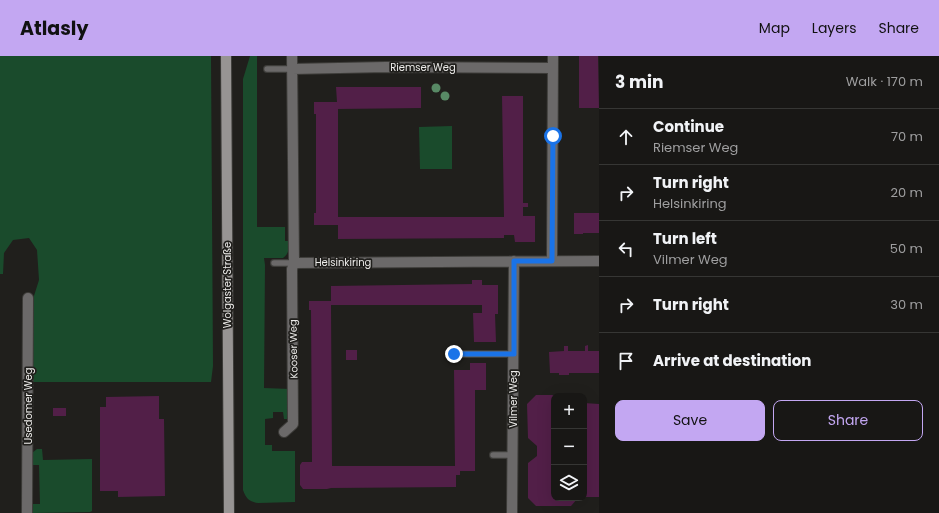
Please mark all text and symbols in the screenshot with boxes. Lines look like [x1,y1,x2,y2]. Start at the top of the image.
text: Atlasly [20,15,88,42]
text: Map [759,18,790,38]
text: Layers [812,18,856,38]
text: Share [878,18,919,38]
street label: Riemser Weg [390,60,456,75]
text: 3 min [615,70,663,94]
text: Walk · 170 m [846,72,923,91]
text: Continue [653,116,724,137]
icon: ahead [615,126,637,148]
route start [544,127,562,145]
text: 70 m [891,127,923,146]
text: Riemser Weg [653,138,738,157]
text: Turn right [653,172,729,193]
icon: right [615,182,637,204]
text: 20 m [890,183,923,202]
text: Helsinkiring [653,194,727,213]
text: Turn left [653,228,717,249]
icon: left [615,238,637,260]
text: 50 m [890,239,923,258]
street label: Wolgaster Straße [220,242,235,328]
text: Vilmer Weg [653,250,728,269]
street label: Helsinkiring [315,255,371,270]
icon: right [615,294,637,316]
text: Turn right [653,294,729,315]
text: 30 m [890,295,923,314]
street label: Kooser Weg [285,319,302,379]
route end [445,345,463,363]
icon: arrive [615,350,637,372]
text: Arrive at destination [653,350,811,371]
street label: Usedomer Weg [21,368,36,444]
street label: Vilmer Weg [506,370,521,428]
map controls [551,393,587,501]
button: + [551,393,587,429]
button: Save [615,400,765,441]
button: Share [773,400,923,441]
button: − [551,429,587,465]
button: layers [551,465,587,501]

